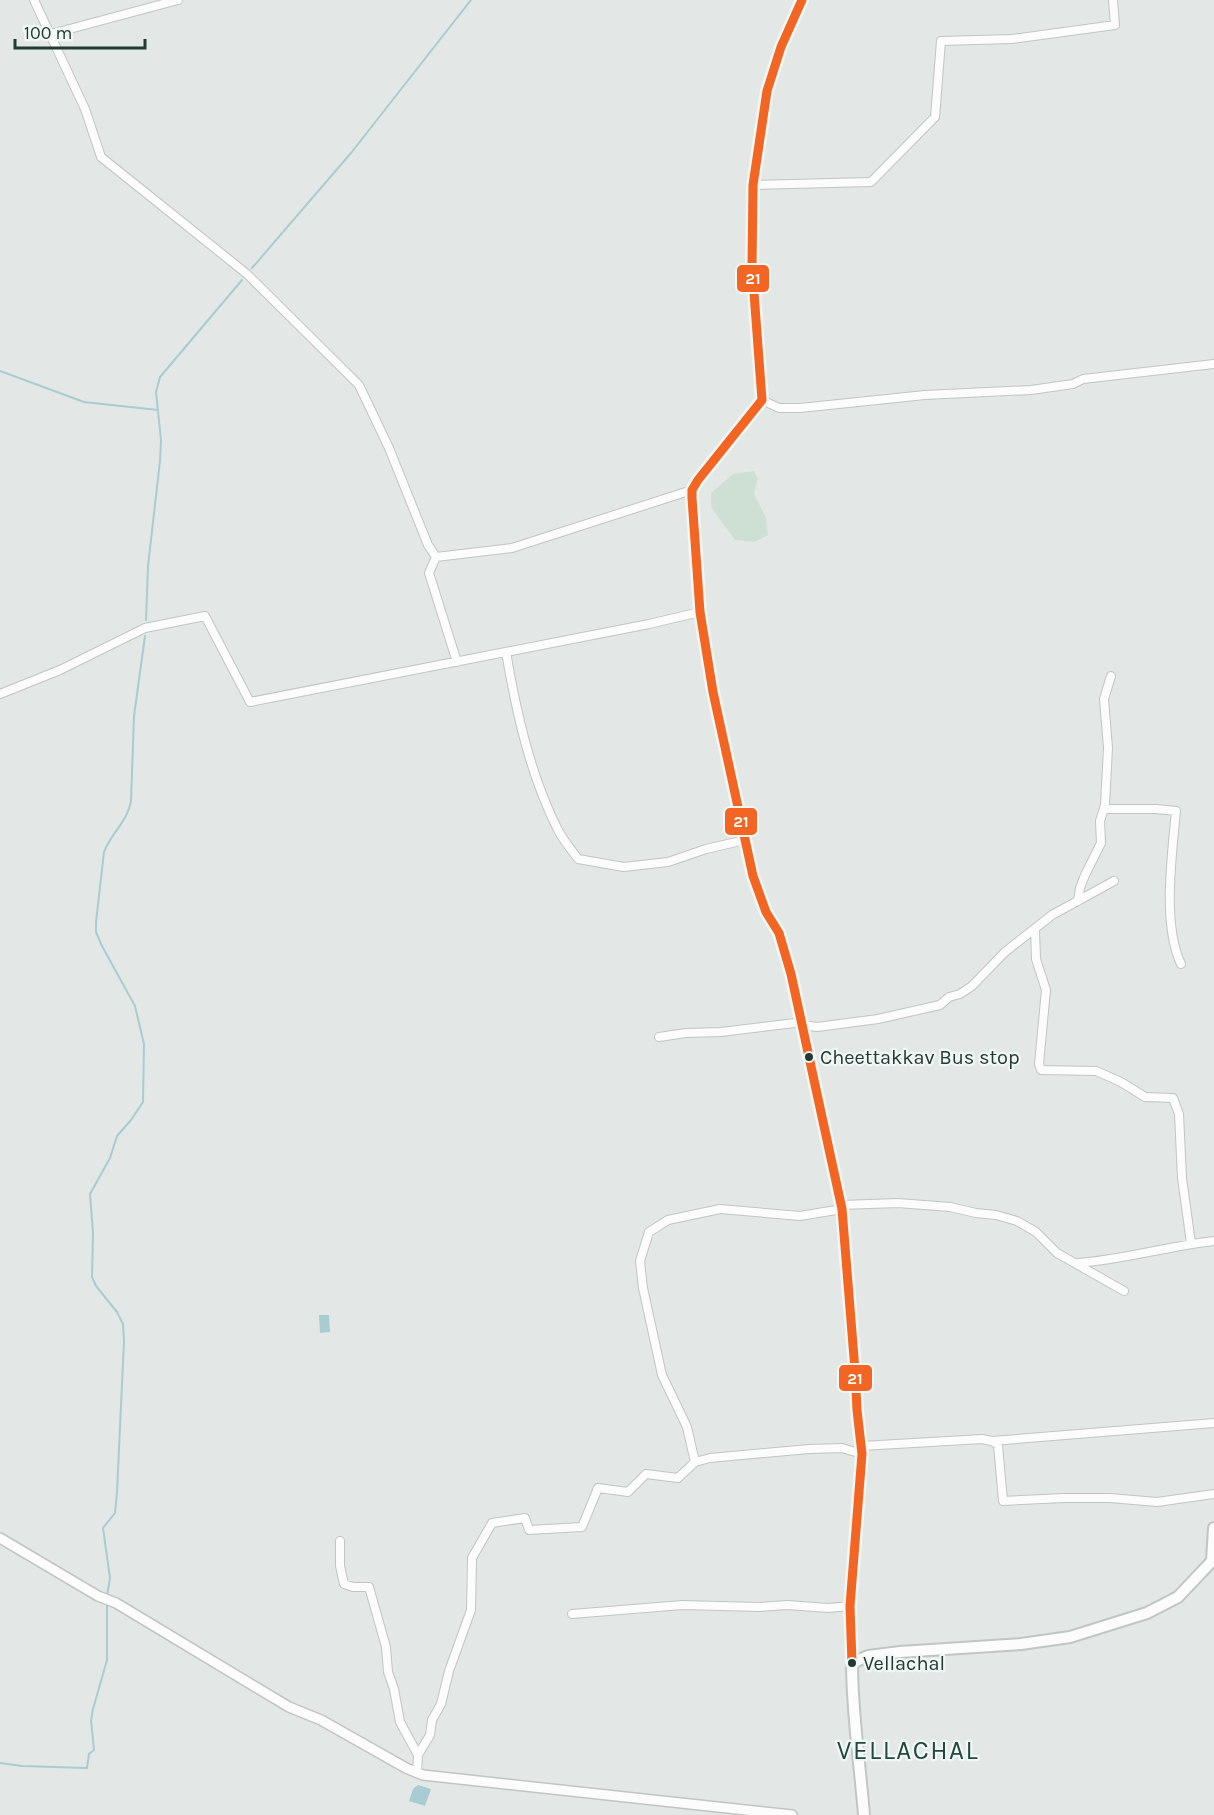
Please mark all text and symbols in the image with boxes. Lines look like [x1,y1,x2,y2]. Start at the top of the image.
scale bar [15,12,146,50]
text: 100 m [24,22,72,44]
line badge: 21 [736,264,770,293]
text: 21 [745,269,761,288]
line badge: 21 [724,807,758,836]
text: 21 [733,812,749,831]
place label: Cheettakkav Bus stop [820,1046,1020,1069]
marker: Cheettakkav Bus stop [803,1051,815,1063]
line badge: 21 [838,1364,873,1392]
text: 21 [847,1369,863,1388]
place label: Vellachal [863,1652,945,1675]
marker: Vellachal [846,1657,858,1669]
district label: VELLACHAL [837,1735,979,1766]

